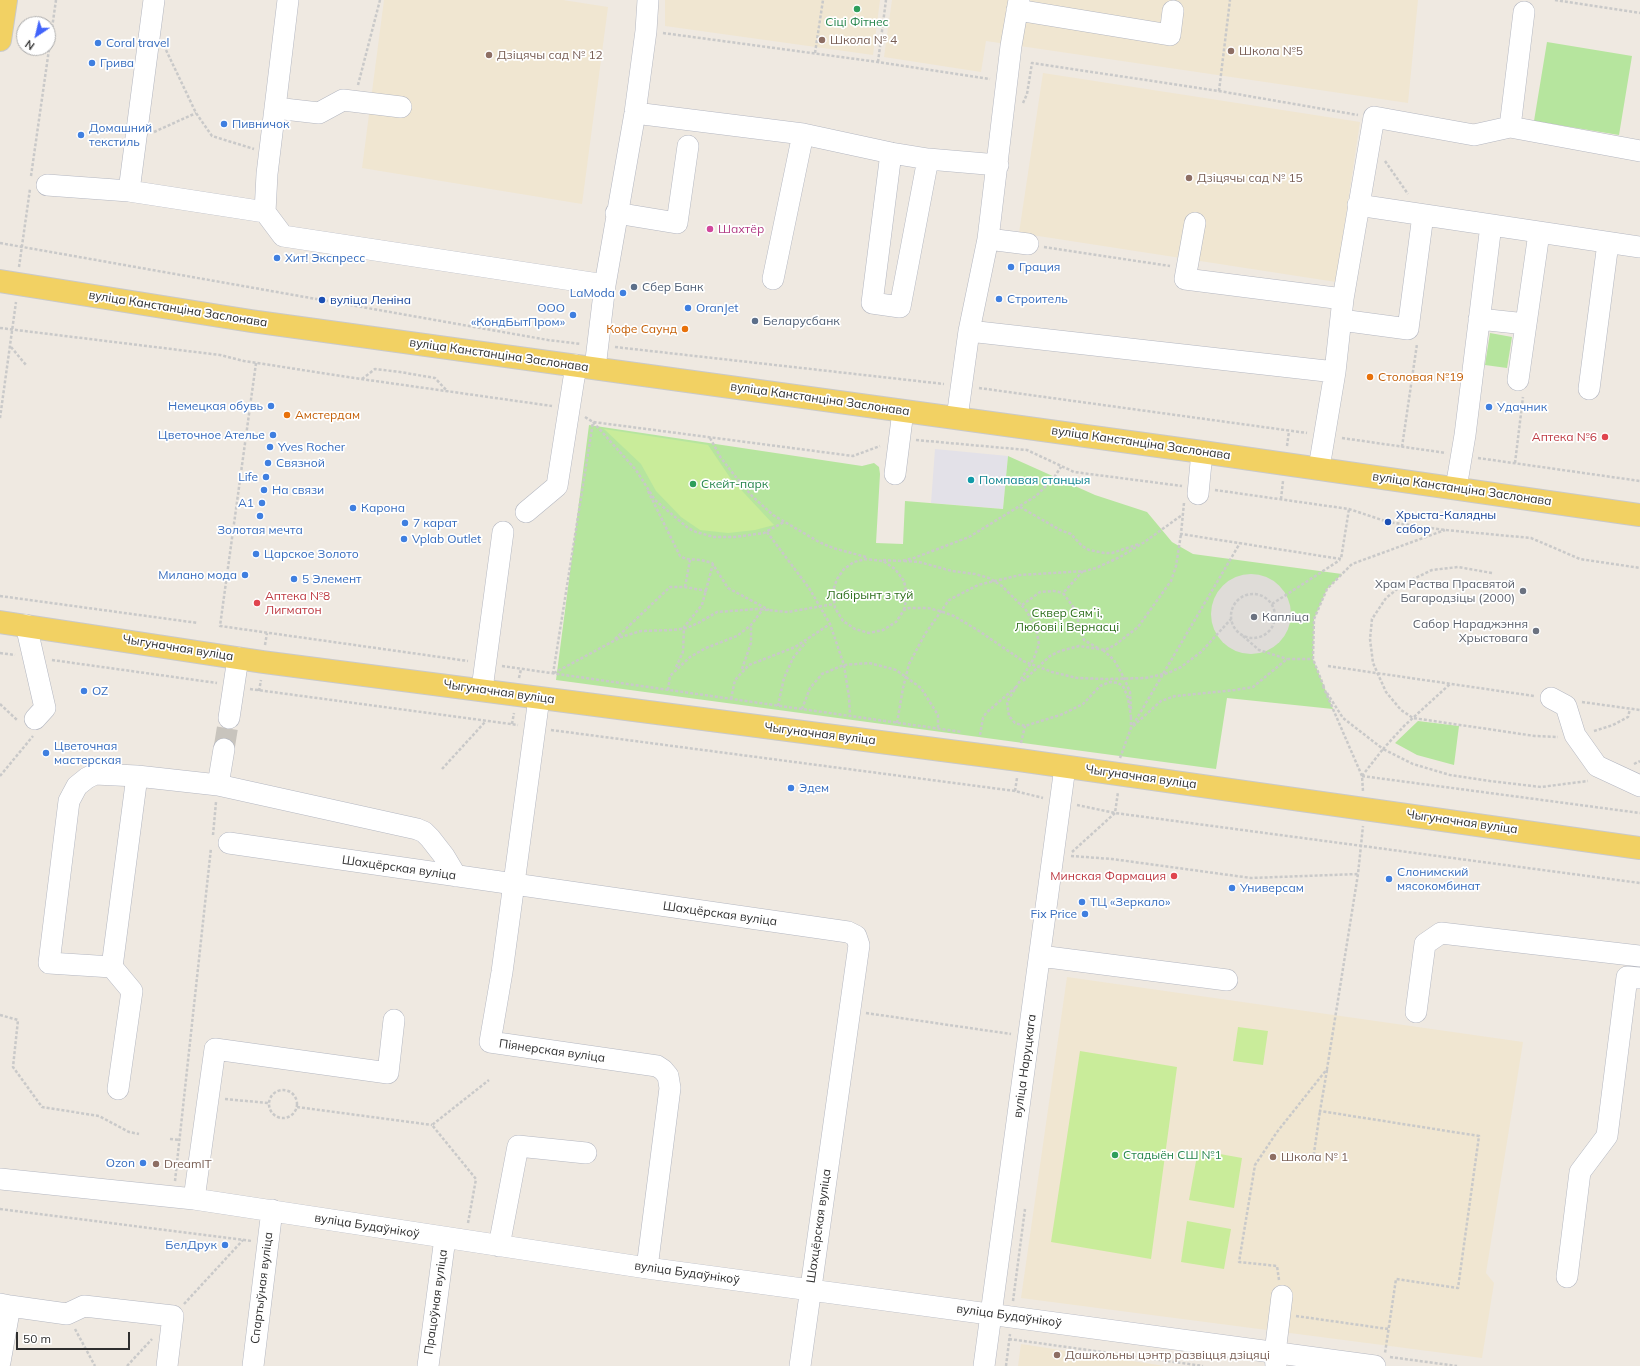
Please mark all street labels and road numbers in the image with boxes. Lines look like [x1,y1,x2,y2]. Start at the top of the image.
street label: вуліца Канстанціна Заслонава [88,288,268,330]
street label: вуліца Канстанціна Заслонава [409,335,589,375]
street label: вуліца Канстанціна Заслонава [730,379,910,419]
street label: вуліца Канстанціна Заслонава [1051,423,1231,463]
street label: вуліца Канстанціна Заслонава [1372,469,1552,509]
street label: Чыгуначная вуліца [122,632,234,664]
street label: Чыгуначная вуліца [443,677,555,707]
street label: Чыгуначная вуліца [764,720,876,748]
street label: Чыгуначная вуліца [1085,762,1197,792]
street label: Чыгуначная вуліца [1406,807,1518,837]
street label: Шахцёрская вуліца [341,853,457,883]
street label: Шахцёрская вуліца [662,899,778,929]
street label: вуліца Наруцкага [1011,1013,1039,1119]
street label: Піянерская вуліца [498,1036,606,1066]
street label: Шахцёрская вуліца [804,1168,834,1284]
street label: вуліца Будаўнікоў [313,1211,421,1241]
street label: Спартыўная вуліца [248,1231,276,1345]
street label: Працоўная вуліца [421,1248,451,1356]
street label: вуліца Будаўнікоў [633,1258,741,1288]
street label: вуліца Будаўнікоў [955,1301,1063,1331]

